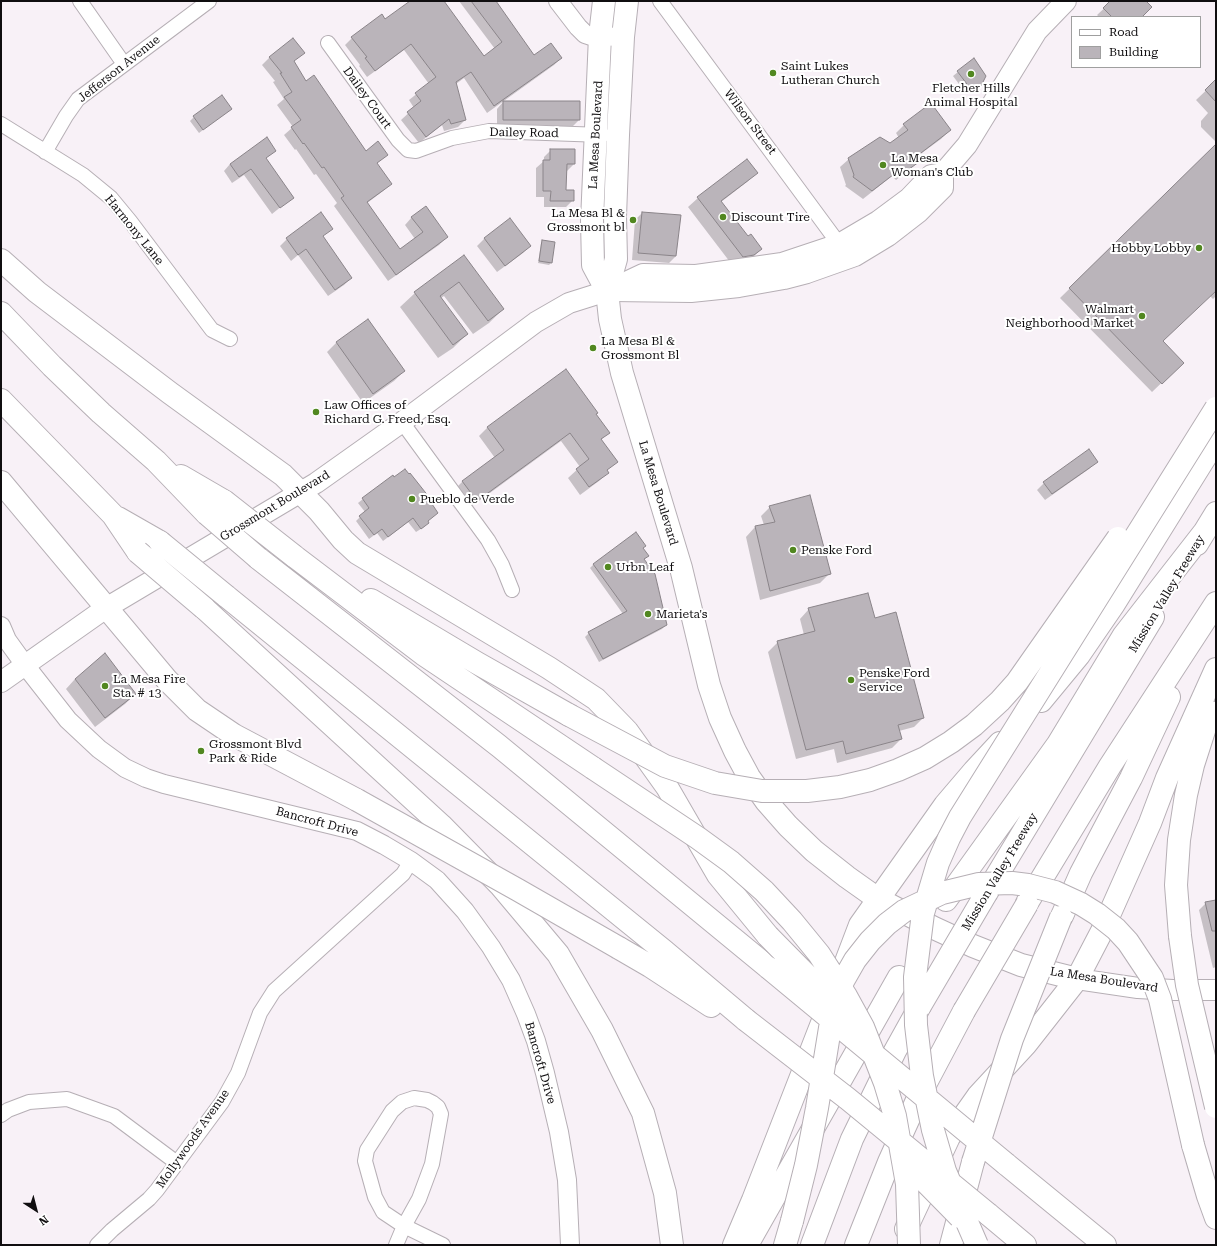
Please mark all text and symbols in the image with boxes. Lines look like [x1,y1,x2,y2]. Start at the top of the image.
legend [1071,16,1201,68]
text: Road [1109,25,1138,39]
street label: Jefferson Avenue [75,33,163,105]
text: Building [1109,45,1158,59]
place label: Saint Lukes Lutheran Church [781,59,880,87]
street label: Dailey Court [340,64,394,132]
marker: Saint Lukes Lutheran Church [768,68,778,78]
marker: Fletcher Hills Animal Hospital [966,69,976,79]
street label: La Mesa Boulevard [586,80,606,190]
place label: Fletcher Hills Animal Hospital [924,81,1018,109]
street label: Wilson Street [721,87,779,157]
street label: Dailey Road [489,125,559,141]
place label: La Mesa Woman's Club [891,151,973,179]
marker: La Mesa Woman's Club [878,160,888,170]
street label: Harmony Lane [101,192,167,268]
place label: La Mesa Bl & Grossmont bl [547,206,625,234]
place label: Discount Tire [731,210,810,224]
marker: Discount Tire [718,212,728,222]
marker: La Mesa Bl & Grossmont bl [628,215,638,225]
place label: Hobby Lobby [1111,241,1191,255]
marker: Hobby Lobby [1194,243,1204,253]
place label: Walmart Neighborhood Market [1005,302,1134,330]
marker: Walmart Neighborhood Market [1137,311,1147,321]
place label: La Mesa Bl & Grossmont Bl [601,334,679,362]
marker: La Mesa Bl & Grossmont Bl [588,343,598,353]
place label: Law Offices of Richard G. Freed, Esq. [324,398,451,426]
marker: Law Offices of Richard G. Freed, Esq. [311,407,321,417]
street label: La Mesa Boulevard [635,439,681,547]
street label: Grossmont Boulevard [218,468,332,544]
place label: Pueblo de Verde [420,492,514,506]
marker: Pueblo de Verde [407,494,417,504]
street label: Mission Valley Freeway [1126,533,1208,655]
place label: Penske Ford [801,543,872,557]
marker: Penske Ford [788,545,798,555]
place label: Urbn Leaf [616,560,674,574]
marker: Urbn Leaf [603,562,613,572]
place label: Marieta's [656,607,707,621]
marker: Marieta's [643,609,653,619]
place label: Penske Ford Service [859,666,930,694]
place label: La Mesa Fire Sta. # 13 [113,672,186,700]
marker: Penske Ford Service [846,675,856,685]
marker: La Mesa Fire Sta. # 13 [100,681,110,691]
place label: Grossmont Blvd Park & Ride [209,737,302,765]
marker: Grossmont Blvd Park & Ride [196,746,206,756]
street label: Bancroft Drive [274,804,360,840]
street label: Mission Valley Freeway [959,811,1041,933]
street label: La Mesa Boulevard [1049,964,1159,996]
street label: Bancroft Drive [521,1020,559,1106]
street label: Mollywoods Avenue [153,1087,233,1191]
north arrow [16,1190,56,1230]
text: N [36,1212,51,1228]

